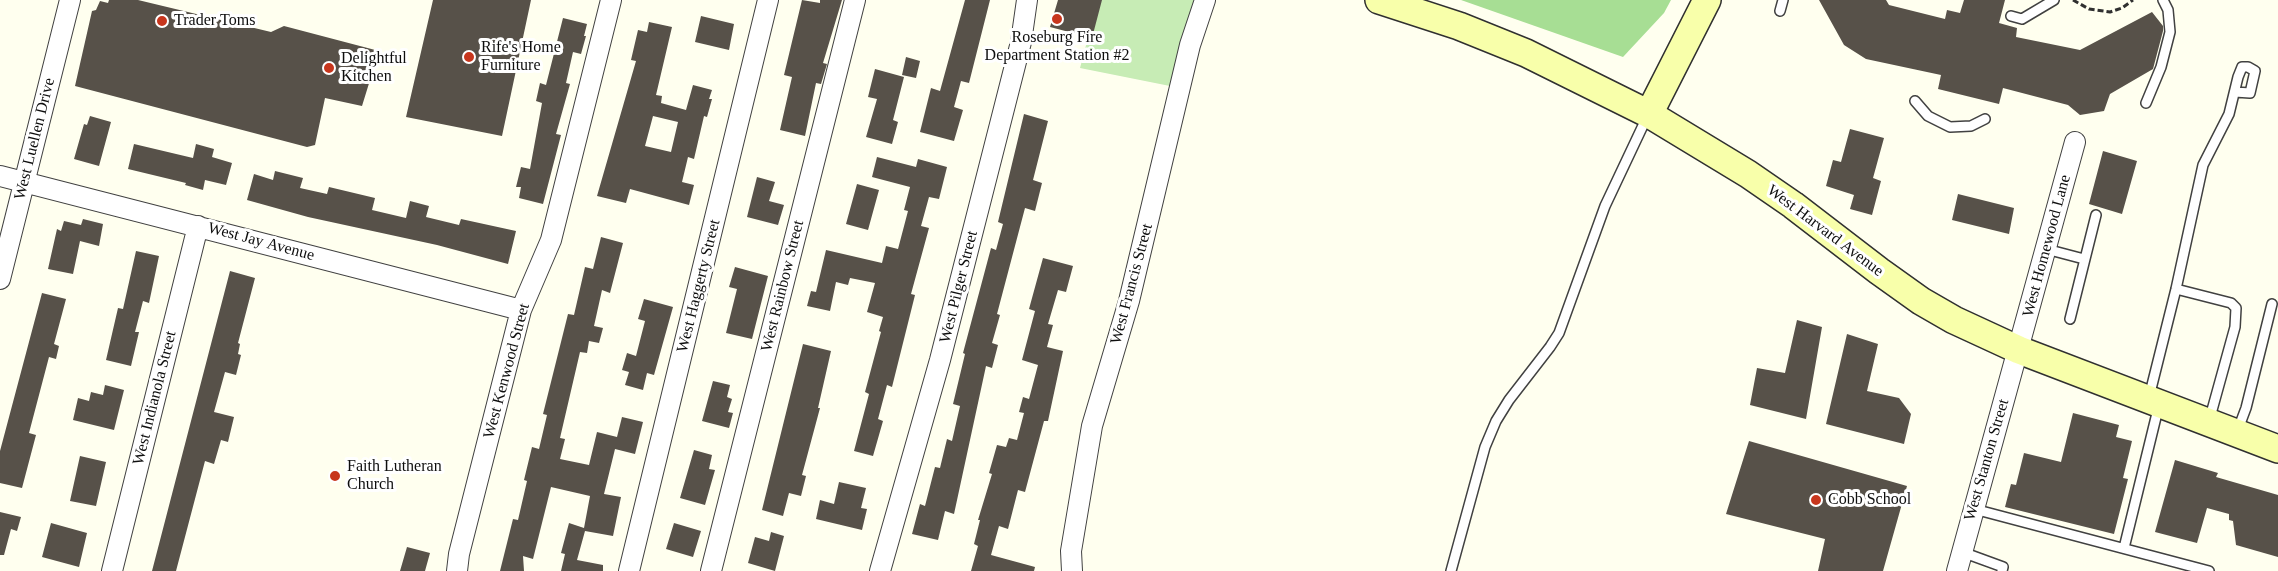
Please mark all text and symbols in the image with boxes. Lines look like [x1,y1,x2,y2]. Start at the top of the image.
place label: Trader Toms [174,11,255,31]
marker: Roseburg Fire Department Station #2 [1050,12,1064,26]
marker: Trader Toms [155,14,169,28]
place label: Roseburg Fire Department Station #2 [985,28,1129,66]
place label: Rife's Home Furniture [481,38,561,76]
place label: Delightful Kitchen [341,49,407,87]
marker: Rife's Home Furniture [462,50,476,64]
marker: Delightful Kitchen [322,61,336,75]
street label: West Luellen Drive [11,76,59,202]
street label: West Homewood Lane [2019,173,2075,319]
street label: West Harvard Avenue [1763,181,1887,281]
street label: West Haggerty Street [673,217,725,355]
street label: West Rainbow Street [757,218,809,354]
street label: West Jay Avenue [206,219,316,265]
street label: West Francis Street [1107,222,1157,346]
street label: West Pilger Street [936,229,982,345]
street label: West Kenwood Street [480,301,534,441]
street label: West Indianola Street [129,329,181,467]
street label: West Stanton Street [1960,397,2014,523]
place label: Faith Lutheran Church [347,457,442,495]
marker: Faith Lutheran Church [328,469,342,483]
place label: Cobb School [1828,490,1911,510]
marker: Cobb School [1809,493,1823,507]

